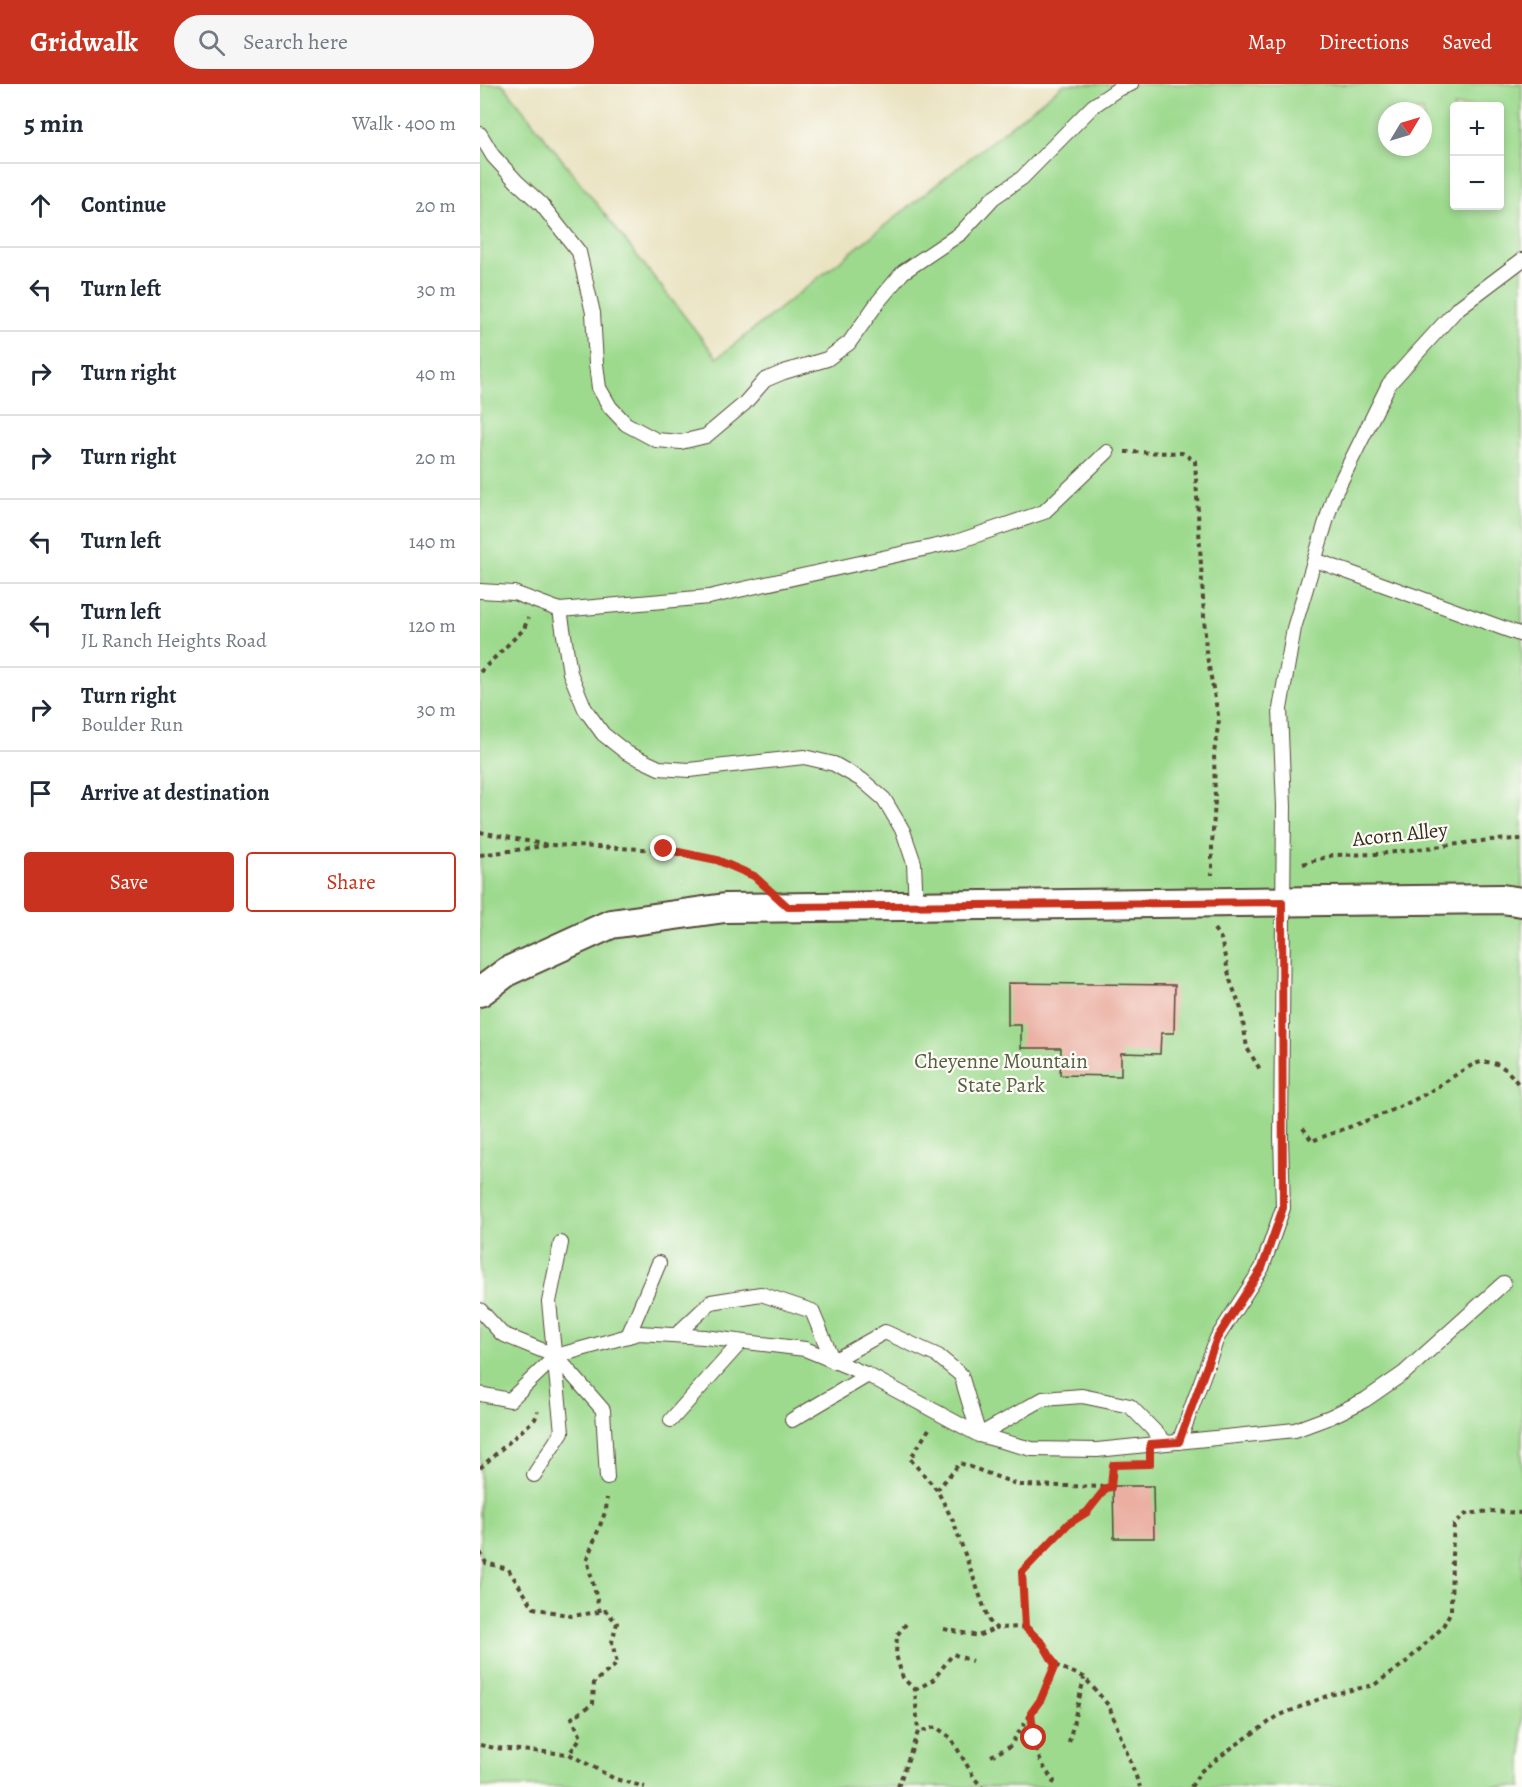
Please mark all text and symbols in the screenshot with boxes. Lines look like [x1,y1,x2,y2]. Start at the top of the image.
search box [174,15,594,69]
text: Gridwalk [30,23,138,61]
icon: search [195,26,228,59]
text: Search here [243,27,348,57]
text: Map [1248,28,1286,56]
text: Directions [1319,28,1409,56]
text: Saved [1442,28,1492,56]
north arrow [1378,102,1432,156]
map controls [1450,102,1504,210]
button: + [1450,102,1504,156]
text: 5 min [24,106,84,141]
text: Walk · 400 m [352,110,456,137]
button: − [1450,156,1504,210]
icon: ahead [24,189,57,222]
text: Continue [81,190,166,220]
text: 20 m [415,192,456,219]
icon: left [24,273,57,306]
text: Turn left [81,274,161,304]
text: 30 m [416,276,456,303]
icon: right [24,357,57,390]
text: Turn right [81,358,177,388]
text: 40 m [416,360,456,387]
icon: right [24,441,57,474]
text: Turn right [81,442,177,472]
text: 20 m [415,444,456,471]
icon: left [24,525,57,558]
text: Turn left [81,526,161,556]
text: 140 m [409,528,456,555]
text: Turn left [81,597,161,627]
icon: left [24,609,57,642]
text: 120 m [408,612,456,639]
text: JL Ranch Heights Road [81,627,267,654]
text: Turn right [81,681,177,711]
icon: right [24,693,57,726]
text: 30 m [416,696,456,723]
text: Boulder Run [81,711,183,738]
icon: arrive [24,777,57,810]
text: Arrive at destination [81,778,270,808]
street label: Acorn Alley [1350,815,1450,853]
route end [650,835,676,861]
button: Save [24,852,234,912]
button: Share [246,852,456,912]
park label: Cheyenne Mountain State Park [914,1047,1088,1099]
route start [1020,1724,1046,1750]

